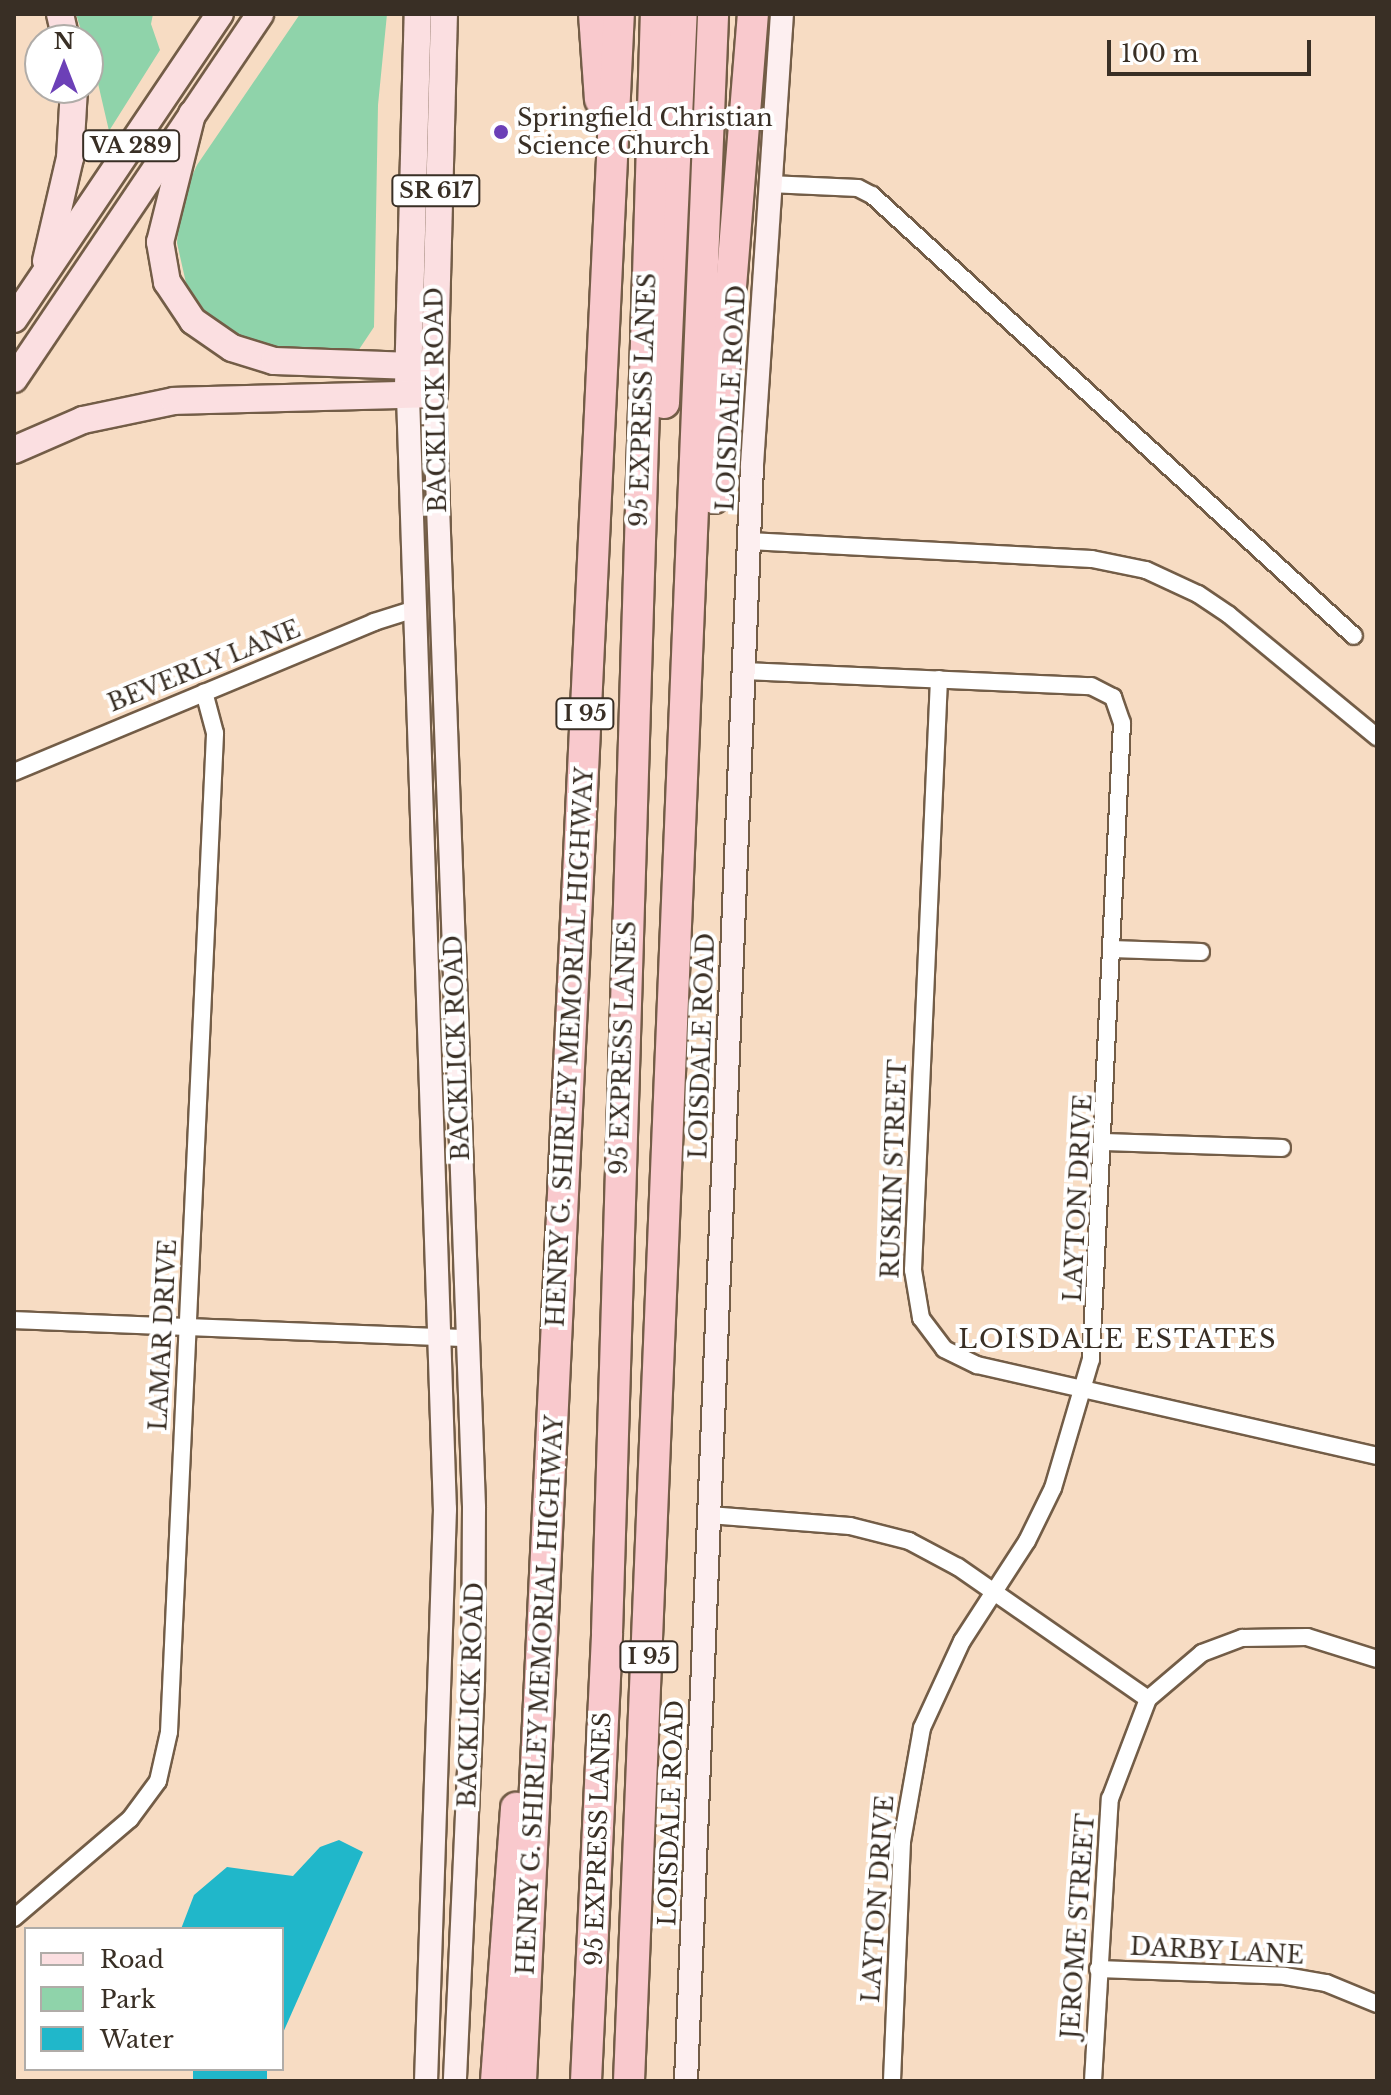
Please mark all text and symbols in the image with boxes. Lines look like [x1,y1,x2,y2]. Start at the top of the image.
north arrow [24,24,104,104]
scale bar [1111,24,1315,74]
text: N [54,28,74,55]
text: 100 m [1121,39,1199,68]
place label: Springfield Christian Science Church [517,104,773,160]
marker: Springfield Christian Science Church [492,123,510,141]
road number: VA 289 [81,128,181,164]
road number: SR 617 [390,173,482,209]
street label: 95 EXPRESS LANES [624,272,662,528]
street label: LOISDALE ROAD [711,284,751,512]
street label: BACKLICK ROAD [420,287,452,513]
street label: BEVERLY LANE [103,614,305,718]
road number: I 95 [555,696,615,732]
street label: HENRY G. SHIRLEY MEMORIAL HIGHWAY [541,765,599,1329]
street label: 95 EXPRESS LANES [604,920,642,1176]
street label: LOISDALE ROAD [684,932,720,1160]
street label: BACKLICK ROAD [439,934,475,1162]
street label: RUSKIN STREET [876,1059,912,1279]
street label: LAYTON DRIVE [1058,1093,1098,1303]
street label: LAMAR DRIVE [144,1238,182,1432]
district label: LOISDALE ESTATES [958,1324,1278,1356]
street label: HENRY G. SHIRLEY MEMORIAL HIGHWAY [511,1413,569,1977]
street label: BACKLICK ROAD [453,1581,489,1809]
road number: I 95 [619,1639,679,1675]
street label: LOISDALE ROAD [653,1699,689,1927]
street label: 95 EXPRESS LANES [579,1711,617,1967]
street label: LAYTON DRIVE [856,1794,900,2004]
street label: JEROME STREET [1056,1812,1100,2040]
legend [24,1927,284,2071]
street label: DARBY LANE [1129,1932,1305,1970]
text: Road [100,1945,164,1974]
text: Park [100,1985,156,2014]
text: Water [100,2025,174,2054]

